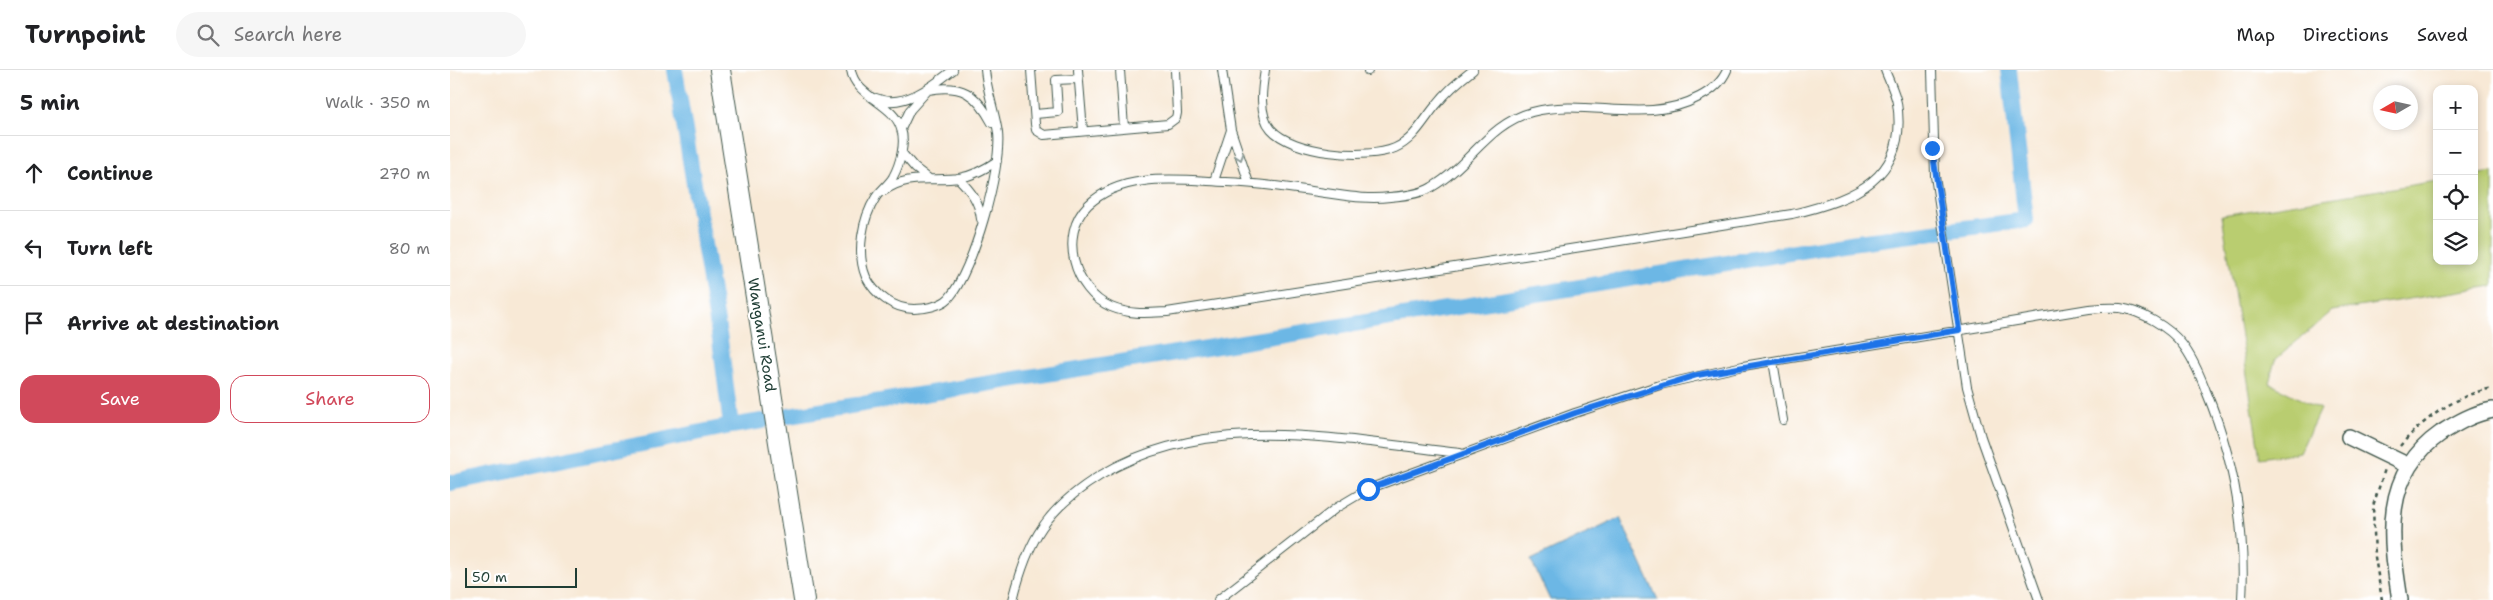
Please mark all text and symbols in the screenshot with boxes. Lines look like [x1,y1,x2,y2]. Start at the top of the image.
search box [176,12,526,57]
text: Turnpoint [25,19,146,51]
icon: search [194,21,222,49]
text: Search here [234,22,342,47]
text: Map [2237,23,2275,47]
text: Directions [2303,23,2389,47]
text: Saved [2417,23,2468,47]
north arrow [2373,85,2418,130]
map controls [2433,85,2478,265]
button: + [2433,85,2478,130]
text: 5 min [20,89,80,117]
text: Walk · 350 m [325,92,430,113]
button: − [2433,130,2478,175]
route end [1921,137,1944,160]
one-way arrow [1234,152,1244,160]
icon: ahead [20,159,48,187]
text: Continue [67,161,153,186]
text: 270 m [379,163,430,184]
button: locate [2433,175,2478,220]
button: layers [2433,220,2478,265]
icon: left [20,234,48,262]
text: Turn left [67,236,153,261]
text: 80 m [389,238,430,259]
street label: Wanganui Road [743,276,781,394]
icon: arrive [20,309,48,337]
text: Arrive at destination [67,311,279,336]
button: Save [20,375,220,423]
button: Share [230,375,430,423]
route start [1357,478,1380,501]
scale bar [465,565,578,588]
text: 50 m [472,568,507,586]

